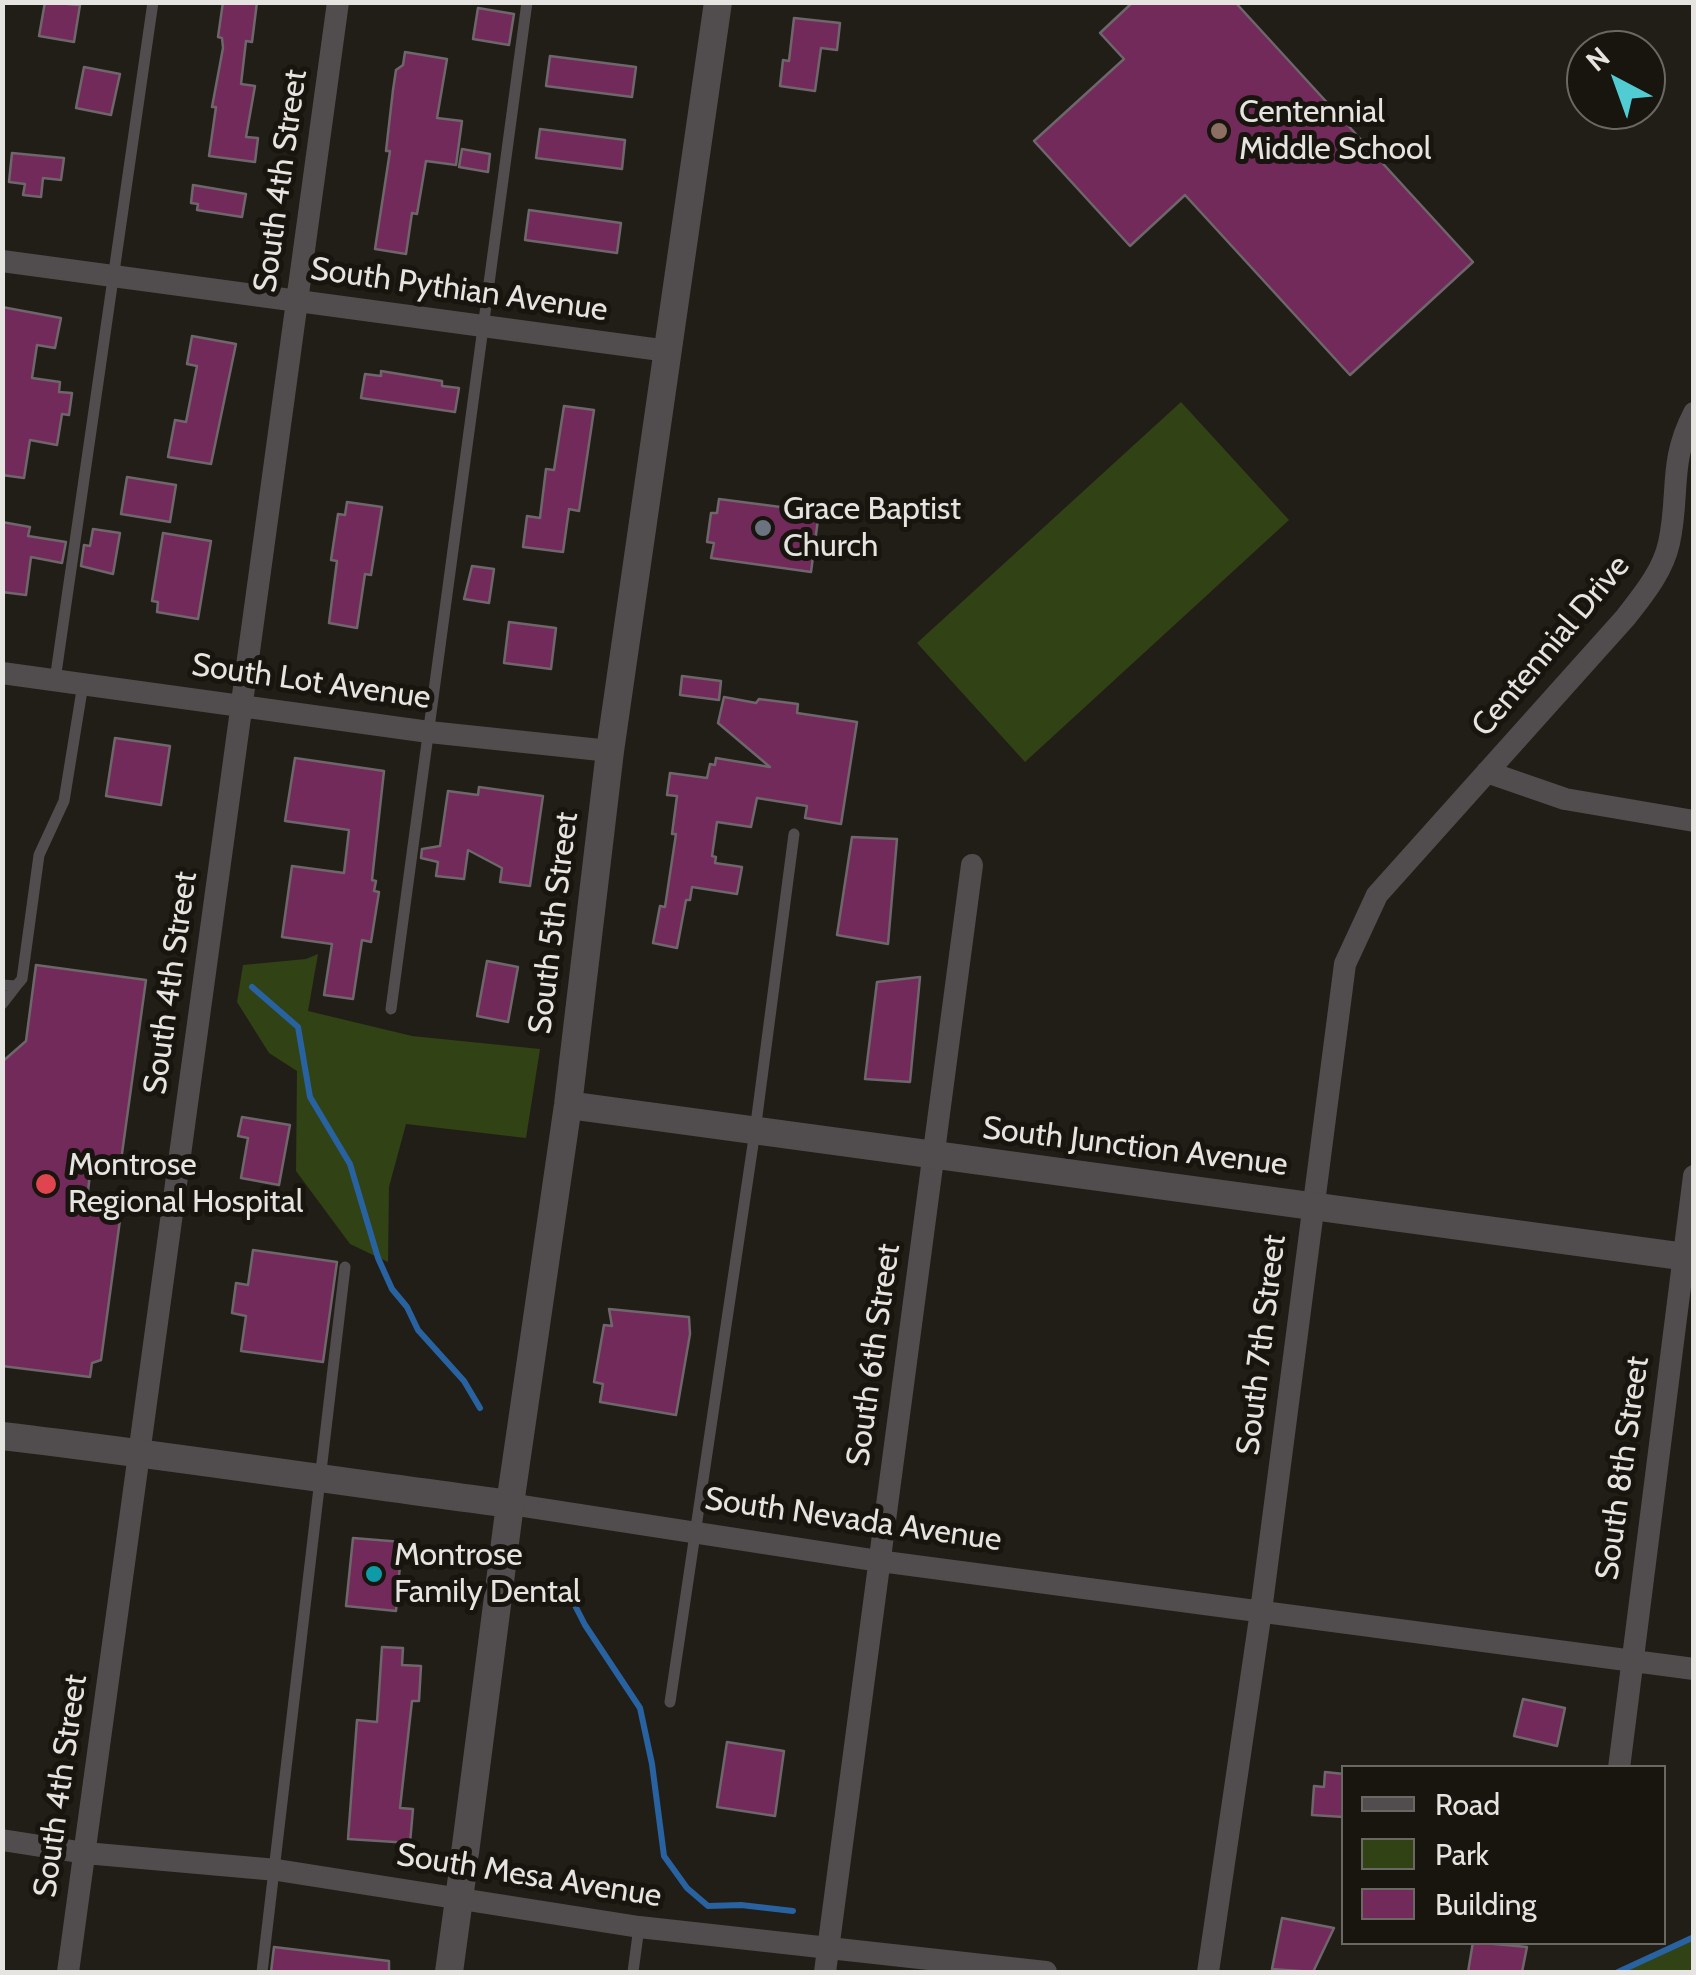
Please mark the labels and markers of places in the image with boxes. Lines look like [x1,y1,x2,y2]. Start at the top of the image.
place label: Centennial Middle School [1239,94,1431,169]
marker: Centennial Middle School [1208,120,1230,142]
place label: Grace Baptist Church [783,491,961,566]
marker: Grace Baptist Church [752,517,774,539]
place label: Montrose Regional Hospital [68,1147,303,1222]
marker: Montrose Regional Hospital [33,1171,59,1197]
place label: Montrose Family Dental [394,1537,581,1612]
marker: Montrose Family Dental [363,1563,385,1585]

